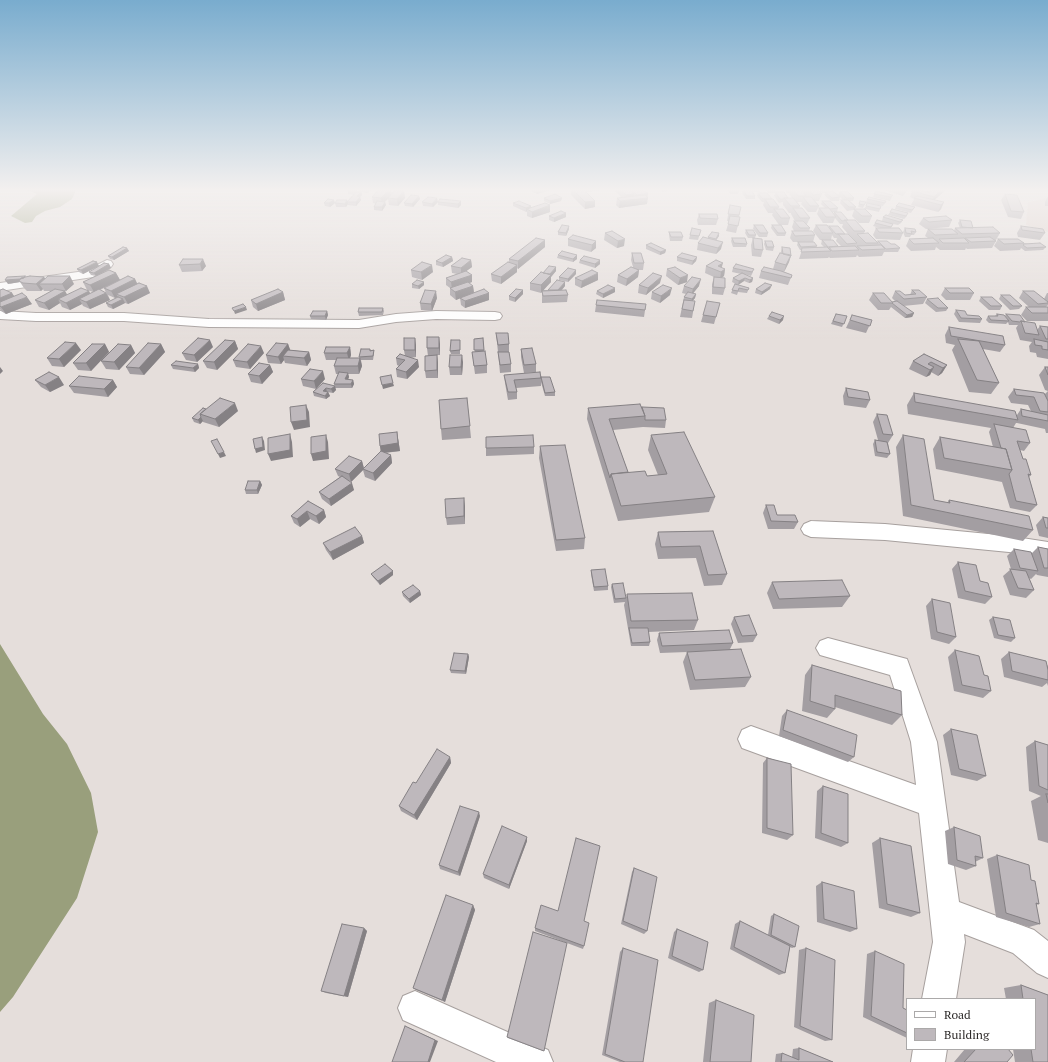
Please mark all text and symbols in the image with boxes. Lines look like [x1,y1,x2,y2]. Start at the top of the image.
legend [906,998,1036,1050]
text: Road [944,1007,971,1022]
text: Building [944,1027,989,1042]

